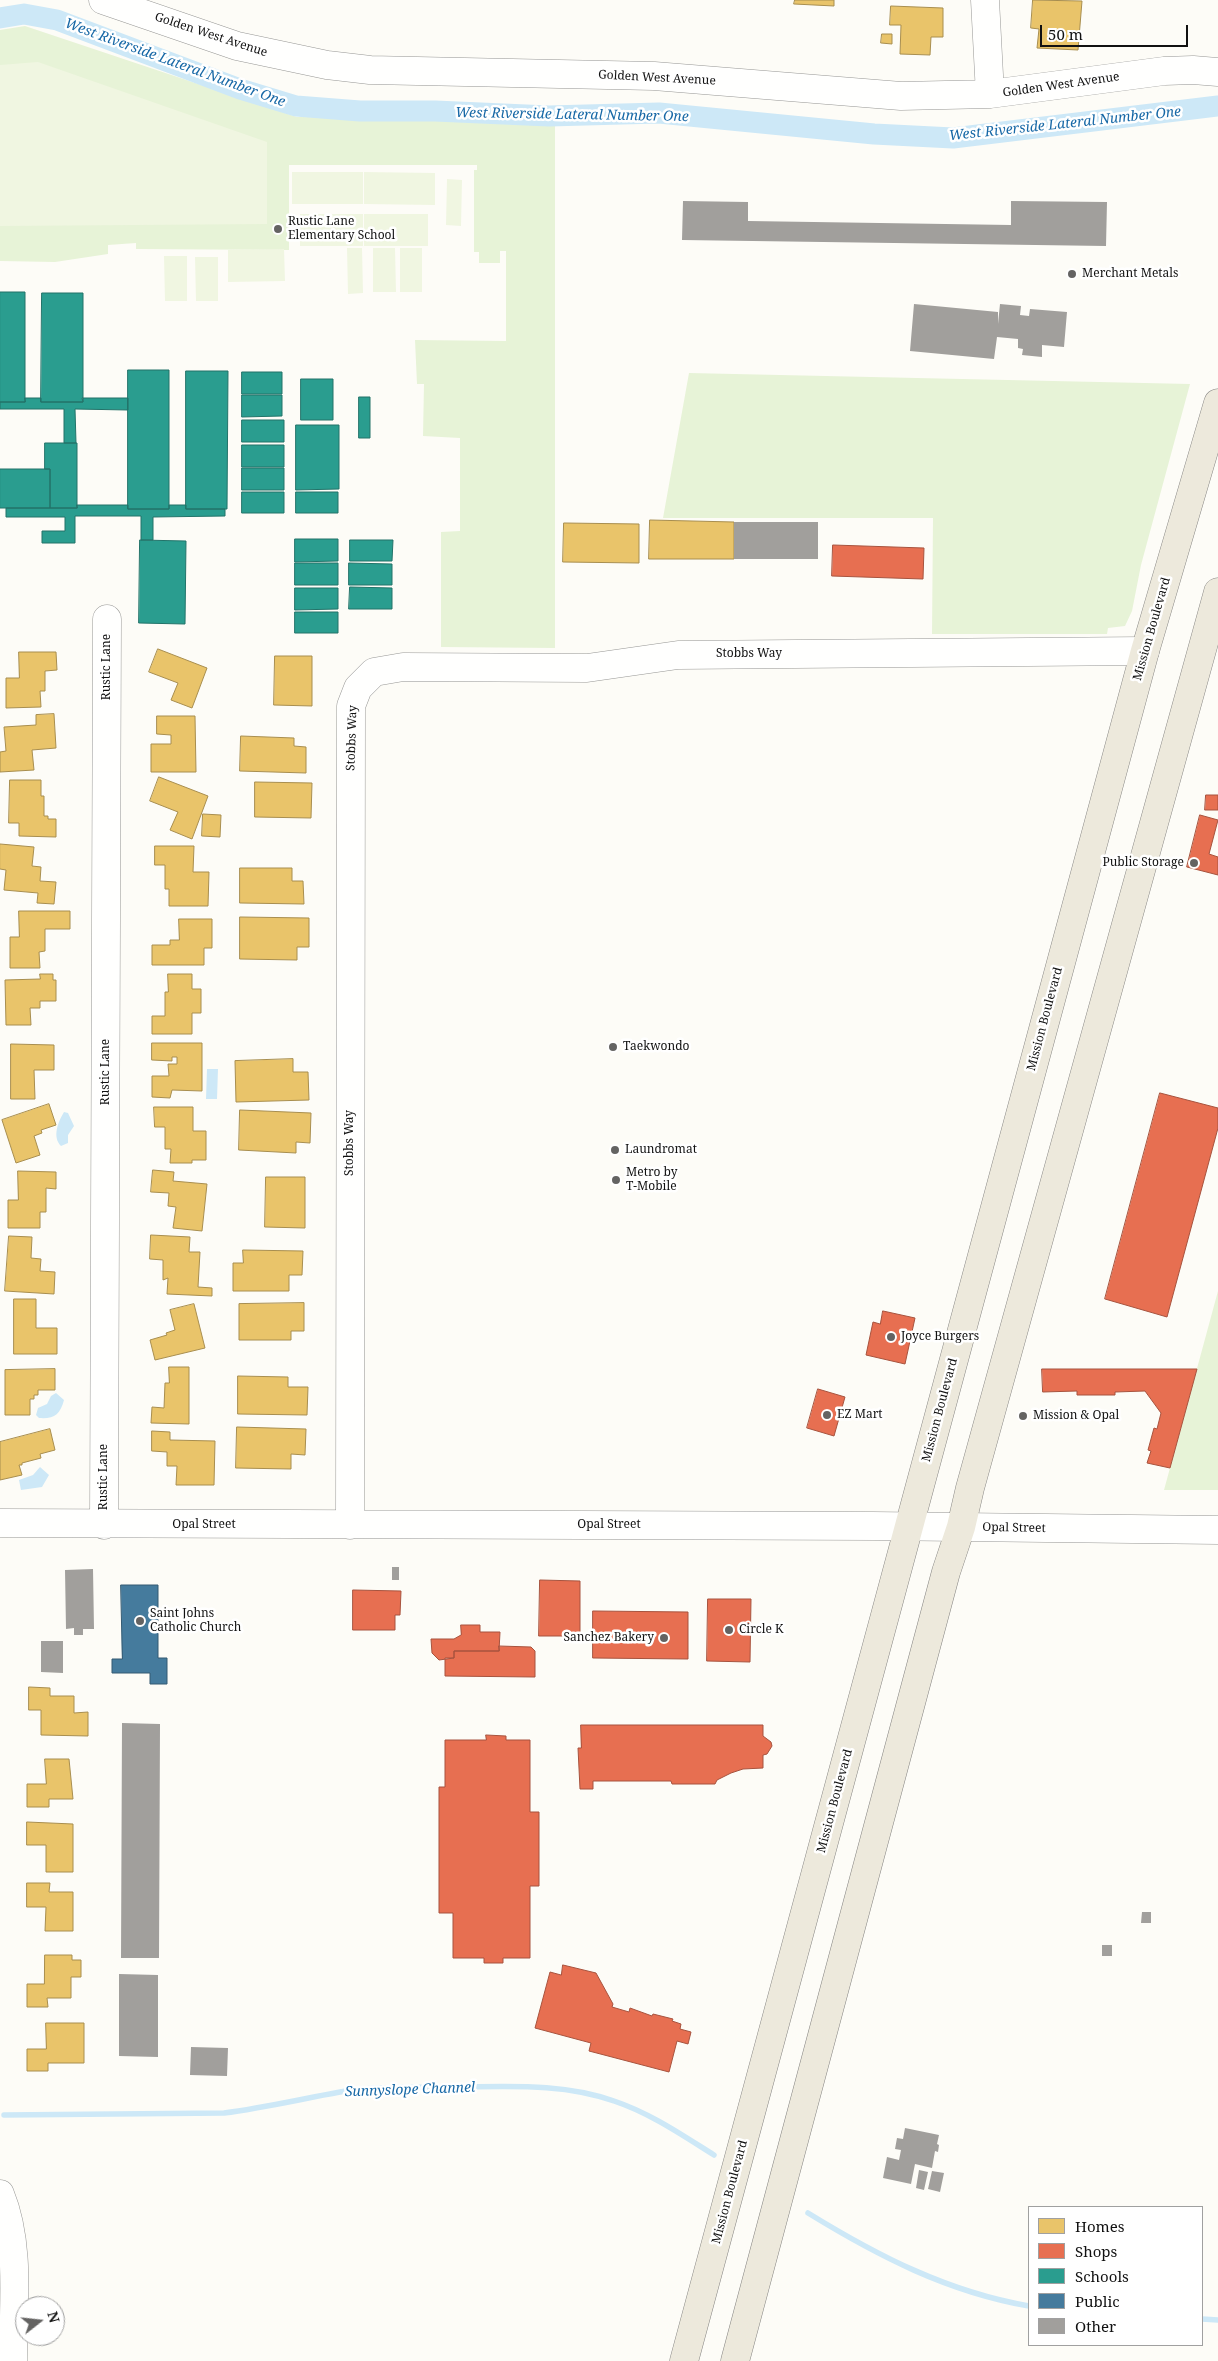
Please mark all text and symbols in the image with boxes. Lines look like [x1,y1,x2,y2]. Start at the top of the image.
street label: Golden West Avenue [153,10,269,60]
water label: West Riverside Lateral Number One [63,15,287,111]
scale bar [1043,15,1190,47]
text: 50 m [1048,24,1083,44]
street label: Golden West Avenue [598,68,716,88]
street label: Golden West Avenue [1002,70,1120,100]
water label: West Riverside Lateral Number One [948,103,1182,145]
water label: West Riverside Lateral Number One [455,105,689,125]
place label: Rustic Lane Elementary School [288,215,395,243]
marker: Rustic Lane Elementary School [272,223,284,235]
place label: Merchant Metals [1082,267,1178,281]
marker: Merchant Metals [1066,268,1078,280]
street label: Mission Boulevard [1130,576,1174,682]
street label: Rustic Lane [100,634,114,700]
street label: Stobbs Way [716,647,782,661]
street label: Stobbs Way [344,705,360,771]
place label: Public Storage [1102,856,1184,870]
marker: Public Storage [1188,857,1200,869]
street label: Mission Boulevard [1024,966,1066,1072]
street label: Rustic Lane [99,1039,113,1105]
place label: Taekwondo [623,1040,689,1054]
marker: Taekwondo [607,1041,619,1053]
street label: Stobbs Way [343,1110,357,1176]
place label: Laundromat [625,1143,697,1157]
marker: Laundromat [609,1144,621,1156]
place label: Metro by T-Mobile [626,1166,678,1194]
marker: Metro by T-Mobile [610,1174,622,1186]
place label: Joyce Burgers [901,1330,979,1344]
marker: Joyce Burgers [885,1331,897,1343]
street label: Mission Boulevard [919,1357,961,1463]
place label: EZ Mart [837,1408,883,1422]
marker: EZ Mart [821,1409,833,1421]
place label: Mission & Opal [1033,1409,1119,1423]
marker: Mission & Opal [1017,1410,1029,1422]
street label: Rustic Lane [97,1444,111,1510]
street label: Opal Street [172,1518,236,1532]
street label: Opal Street [577,1518,641,1532]
street label: Opal Street [982,1520,1046,1536]
place label: Saint Johns Catholic Church [150,1607,241,1635]
marker: Saint Johns Catholic Church [134,1615,146,1627]
place label: Circle K [739,1623,783,1637]
marker: Circle K [723,1624,735,1636]
place label: Sanchez Bakery [564,1631,654,1645]
marker: Sanchez Bakery [658,1632,670,1644]
street label: Mission Boulevard [814,1748,856,1854]
water label: Sunnyslope Channel [344,2079,476,2101]
street label: Mission Boulevard [709,2139,751,2245]
legend [1028,2206,1203,2346]
text: Homes [1075,2216,1125,2236]
text: Shops [1075,2241,1117,2261]
text: Schools [1075,2266,1129,2286]
text: Public [1075,2291,1120,2311]
north arrow [15,2296,65,2346]
text: N [43,2309,65,2325]
text: Other [1075,2316,1116,2336]

